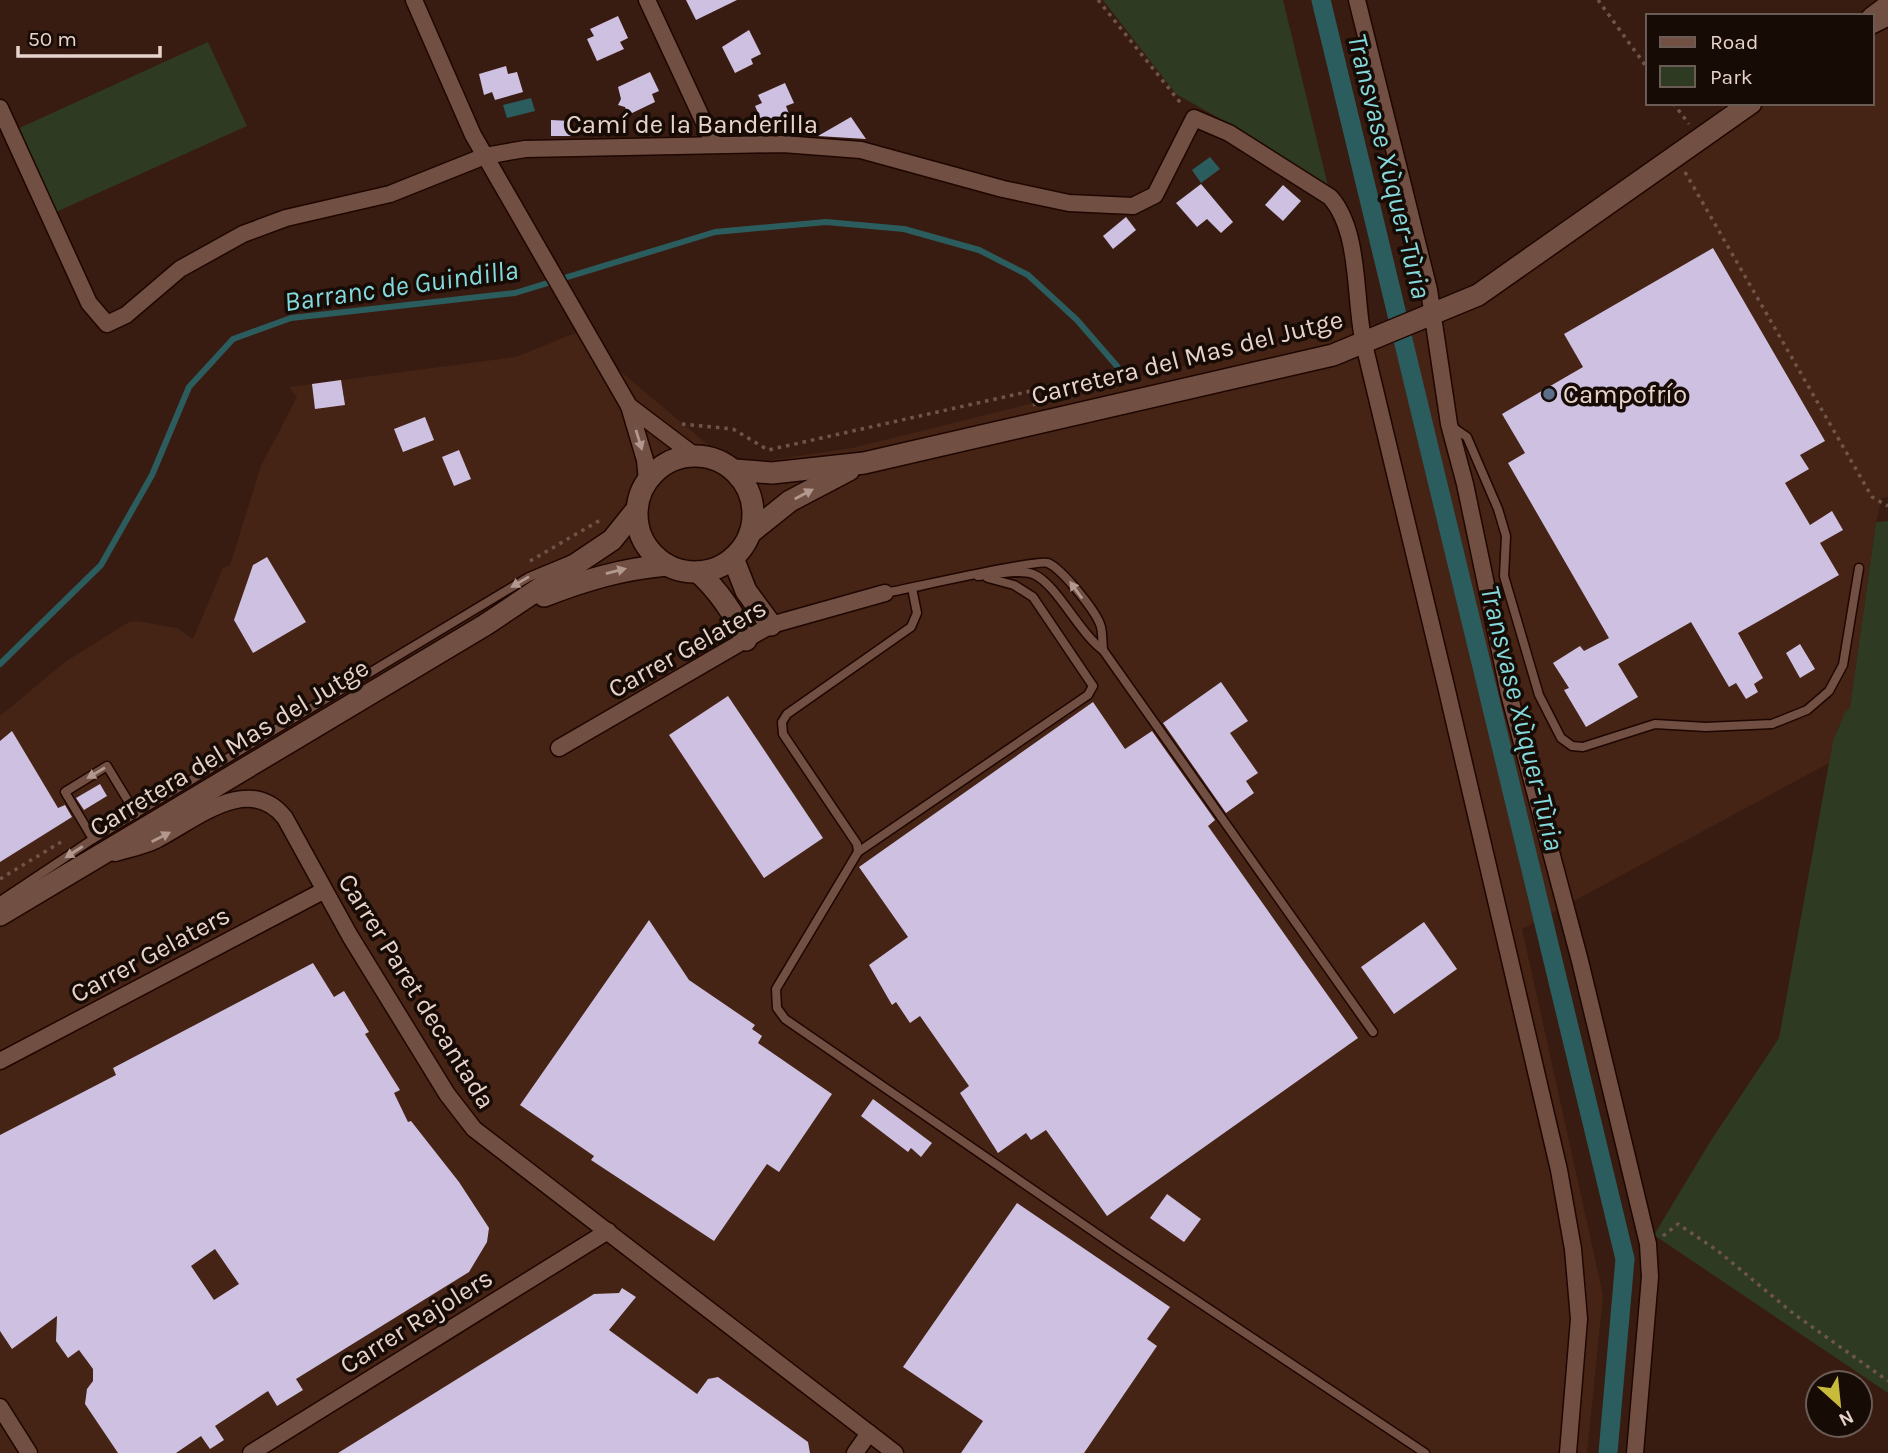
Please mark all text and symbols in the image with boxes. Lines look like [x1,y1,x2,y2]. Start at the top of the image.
scale bar [18,14,159,58]
legend [1646,14,1874,105]
text: 50 m [28,27,77,51]
water label: Transvase Xùquer-Tùria [1341,30,1438,302]
text: Road [1710,30,1758,54]
text: Park [1710,65,1753,89]
street label: Camí de la Banderilla [566,109,818,140]
water label: Barranc de Guindilla [282,253,520,318]
street label: Carretera del Mas del Jutge [1028,304,1346,411]
place label: Campofrío [1563,379,1687,410]
marker: Campofrío [1541,386,1557,402]
one-way arrow [634,429,645,450]
one-way arrow [794,488,814,500]
one-way arrow [605,565,627,576]
one-way arrow [511,576,530,589]
one-way arrow [1069,581,1083,599]
water label: Transvase Xùquer-Tùria [1474,582,1571,854]
street label: Carrer Gelaters [603,592,772,705]
street label: Carretera del Mas del Jutge [84,652,374,843]
one-way arrow [86,767,105,779]
one-way arrow [151,831,171,843]
one-way arrow [64,845,84,858]
street label: Carrer Paret decantada [332,868,502,1115]
street label: Carrer Gelaters [65,899,235,1009]
street label: Carrer Rajolers [334,1262,498,1381]
north arrow [1804,1369,1874,1439]
text: N [1835,1405,1857,1431]

